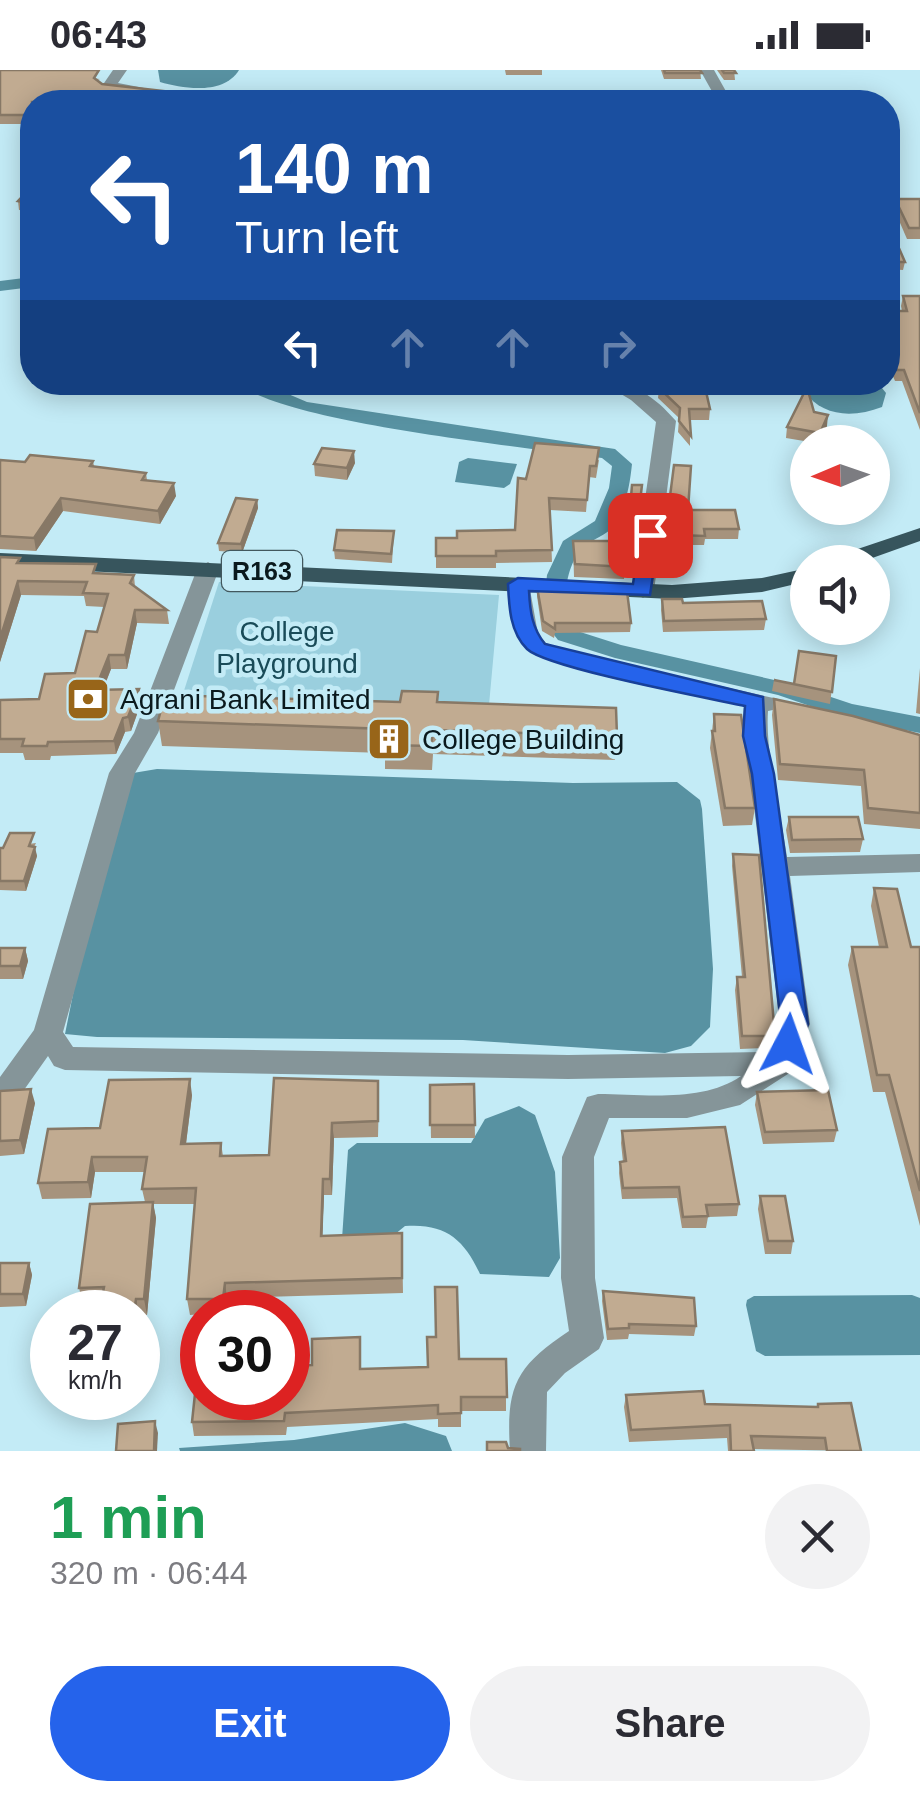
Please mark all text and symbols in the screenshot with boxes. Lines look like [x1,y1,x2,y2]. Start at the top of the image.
text: 06:43 [50,14,147,56]
icon: left [70,130,200,260]
text: 140 m [235,130,433,208]
text: Turn left [235,212,398,263]
icon: left [275,320,330,375]
icon: ahead [380,320,435,375]
icon: ahead [485,320,540,375]
icon: right [590,320,645,375]
north arrow [790,425,890,525]
map controls [790,425,890,645]
pin [608,493,693,578]
icon: arrive [623,508,678,563]
button: sound [790,545,890,645]
road number: R163 [222,551,302,591]
park label: College Playground [216,616,358,679]
bank icon: Agrani Bank Limited [65,676,111,722]
place label: Agrani Bank Limited [120,684,371,715]
building icon: College Building [366,716,412,762]
place label: College Building [422,724,624,755]
position arrow [736,992,840,1096]
speed limit sign: 30 [180,1290,310,1420]
text: 27 [67,1315,123,1371]
text: km/h [68,1366,122,1394]
text: 1 min [50,1484,207,1551]
button: close [765,1484,870,1589]
text: 320 m · 06:44 [50,1555,247,1591]
button: Exit [50,1666,450,1781]
button: Share [470,1666,870,1781]

